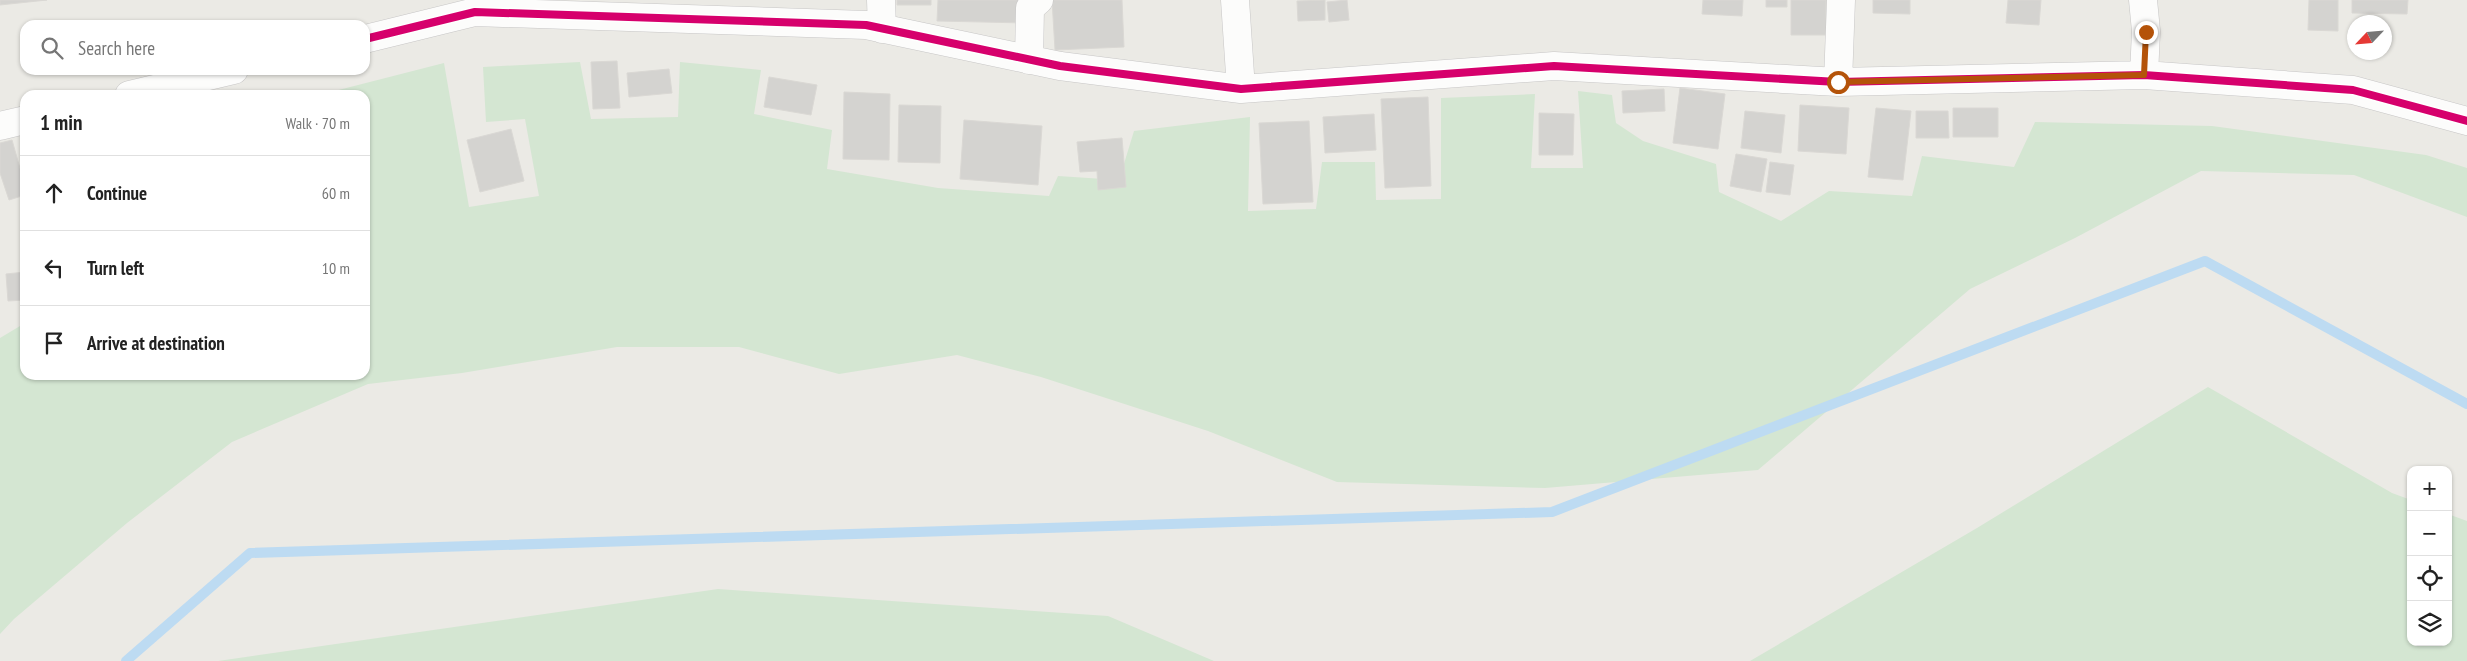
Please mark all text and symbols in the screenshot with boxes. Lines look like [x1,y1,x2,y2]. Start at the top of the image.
north arrow [2347,15,2392,60]
search box [20,20,370,75]
route end [2135,21,2158,44]
icon: search [38,34,66,62]
text: Search here [78,36,155,60]
route start [1827,71,1850,94]
text: 1 min [40,109,82,136]
text: Walk · 70 m [285,113,350,133]
icon: ahead [40,179,68,207]
text: Continue [87,181,147,205]
text: 60 m [322,183,350,203]
icon: left [40,254,68,282]
text: Turn left [87,256,144,280]
text: 10 m [322,258,350,278]
icon: arrive [40,329,68,357]
text: Arrive at destination [87,331,225,355]
map controls [2407,466,2452,646]
button: + [2407,466,2452,511]
button: − [2407,511,2452,556]
button: locate [2407,556,2452,601]
button: layers [2407,601,2452,646]

